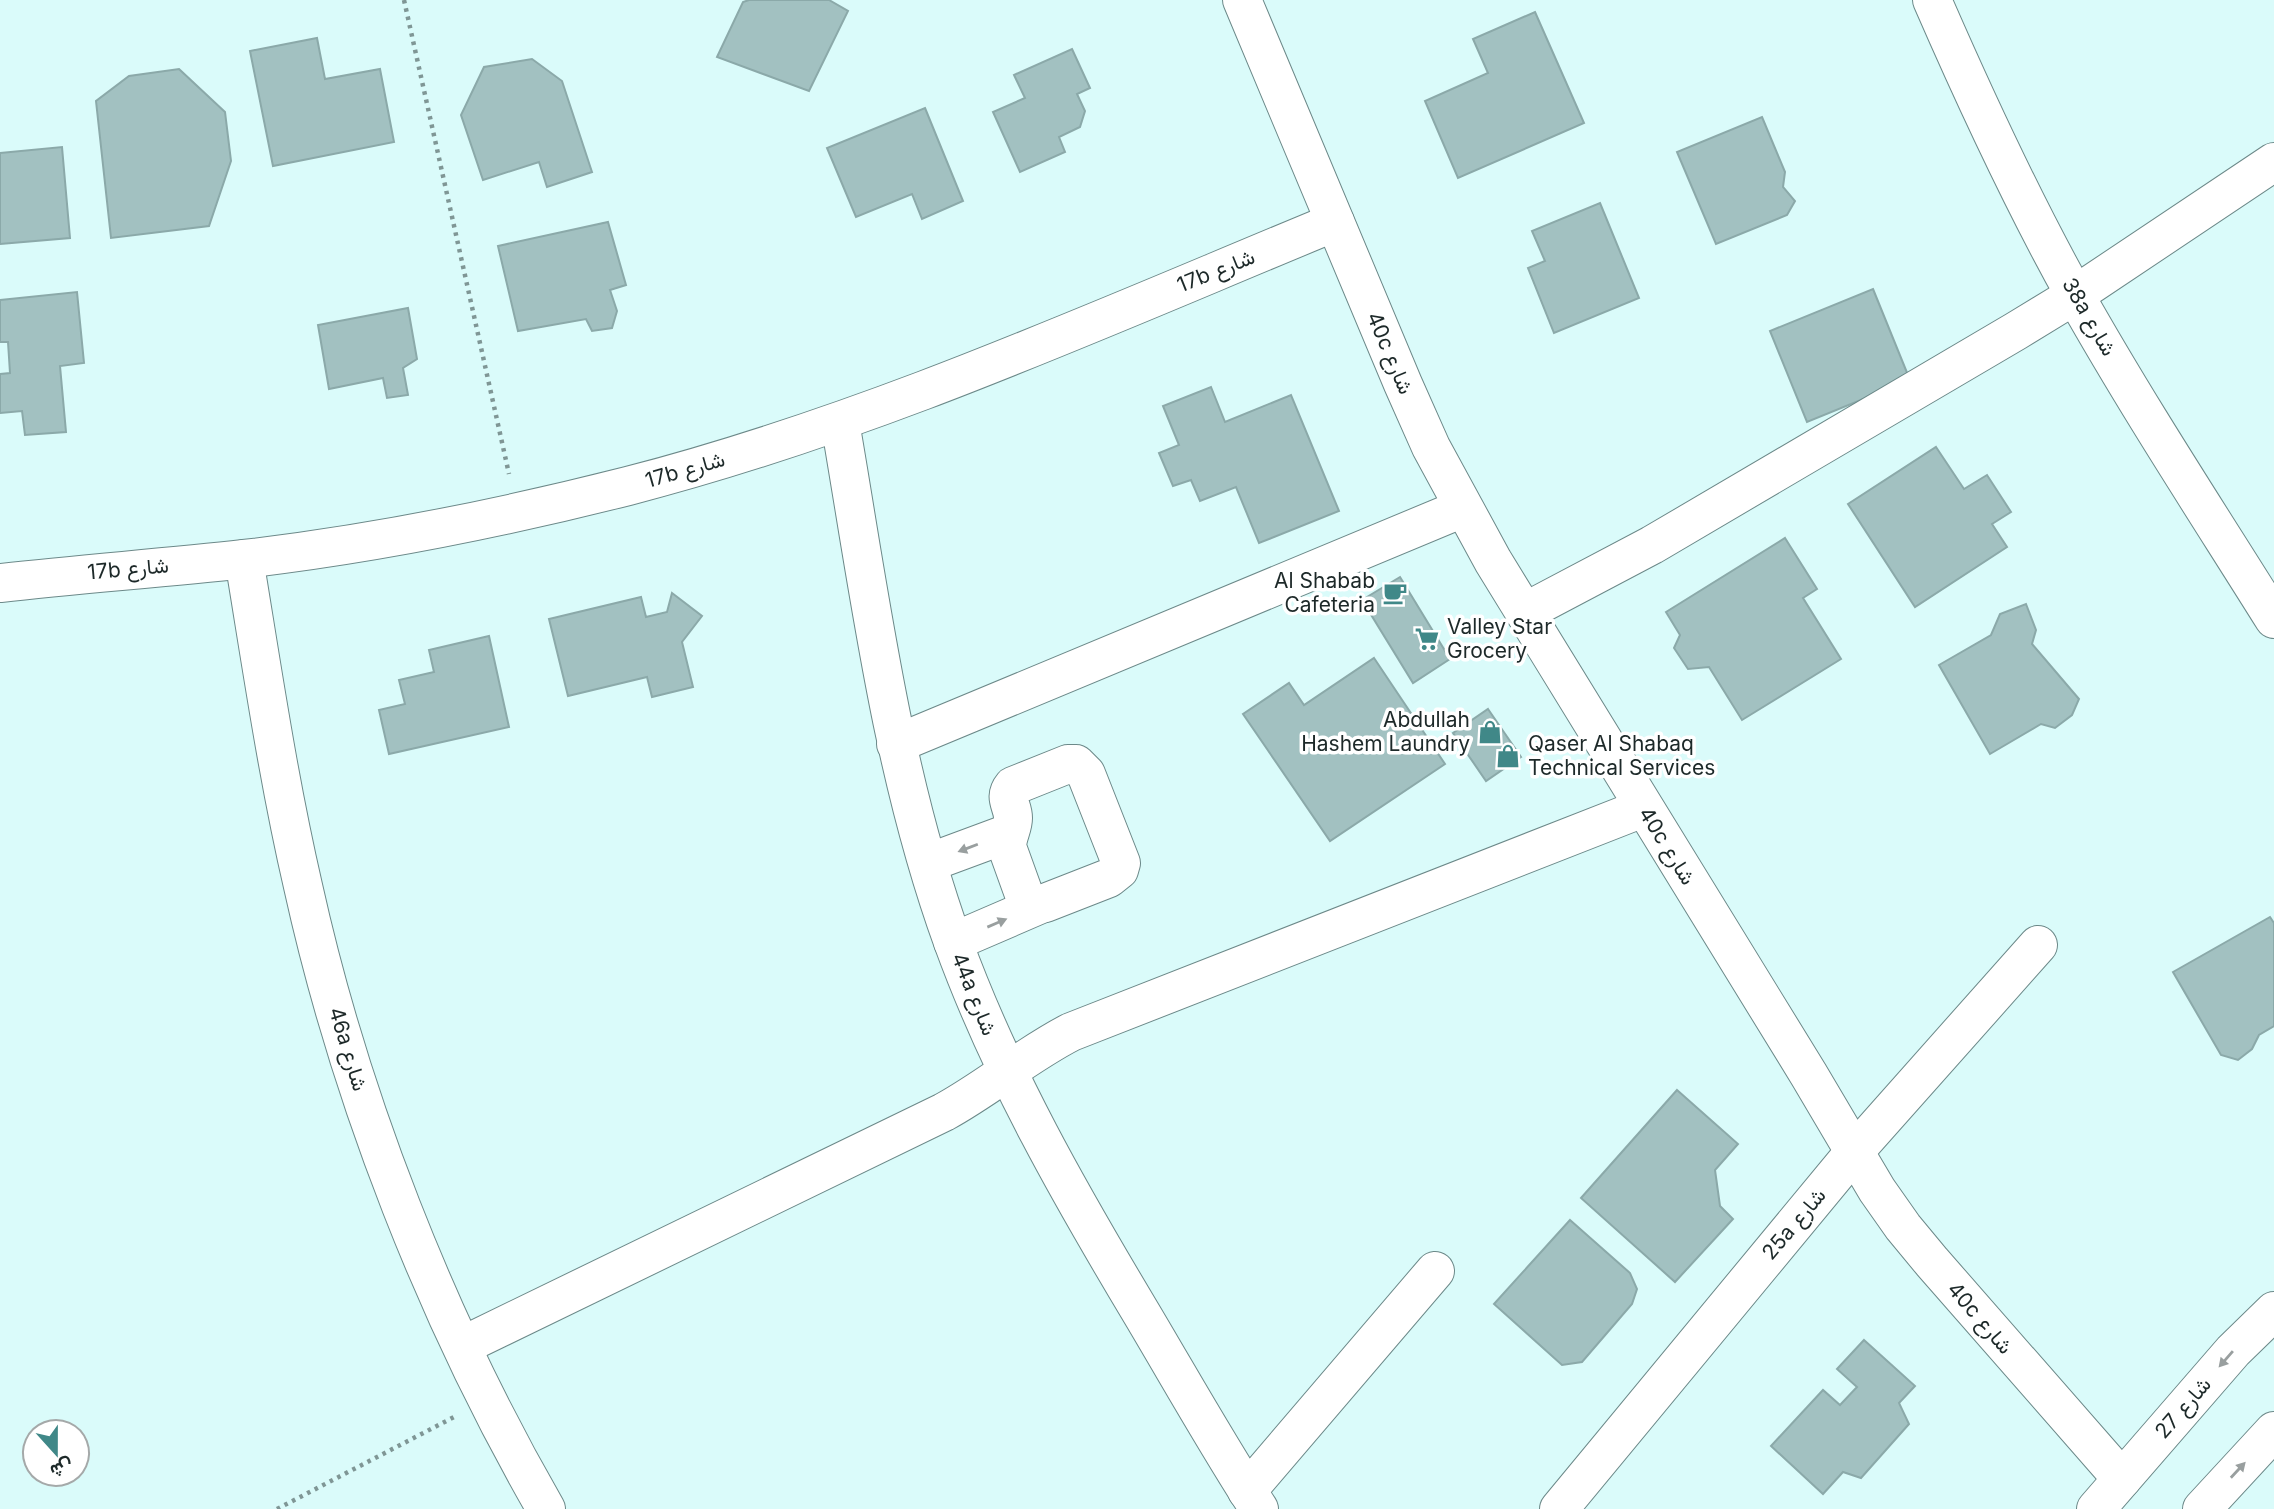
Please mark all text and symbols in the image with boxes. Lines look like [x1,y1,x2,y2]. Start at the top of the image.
street label: 17b شارع [1173,244,1259,299]
street label: 38a شارع [2055,273,2122,361]
street label: 40c شارع [1360,308,1419,398]
street label: 17b شارع [642,446,728,495]
street label: 17b شارع [86,552,170,586]
place label: Al Shabab Cafeteria [1274,568,1375,617]
cafe icon: Al Shabab Cafeteria [1381,579,1409,607]
place label: Valley Star Grocery [1447,614,1552,663]
supermarket icon: Valley Star Grocery [1413,625,1441,653]
place label: Abdullah Hashem Laundry [1301,707,1470,756]
shop icon: Abdullah Hashem Laundry [1476,718,1504,746]
place label: Qaser Al Shabaq Technical Services [1528,731,1715,780]
shop icon: Qaser Al Shabaq Technical Services [1494,742,1522,770]
street label: 40c شارع [1632,802,1701,890]
one-way arrow [958,843,979,854]
one-way arrow [986,917,1007,928]
street label: 44a شارع [945,949,1002,1040]
street label: 46a شارع [322,1004,373,1094]
street label: 25a شارع [1757,1183,1832,1266]
street label: 40c شارع [1941,1277,2018,1360]
one-way arrow [2219,1351,2234,1368]
street label: شارع 27 [2149,1372,2217,1445]
north arrow [21,1418,91,1488]
text: ش [47,1454,77,1483]
one-way arrow [2229,1462,2245,1479]

